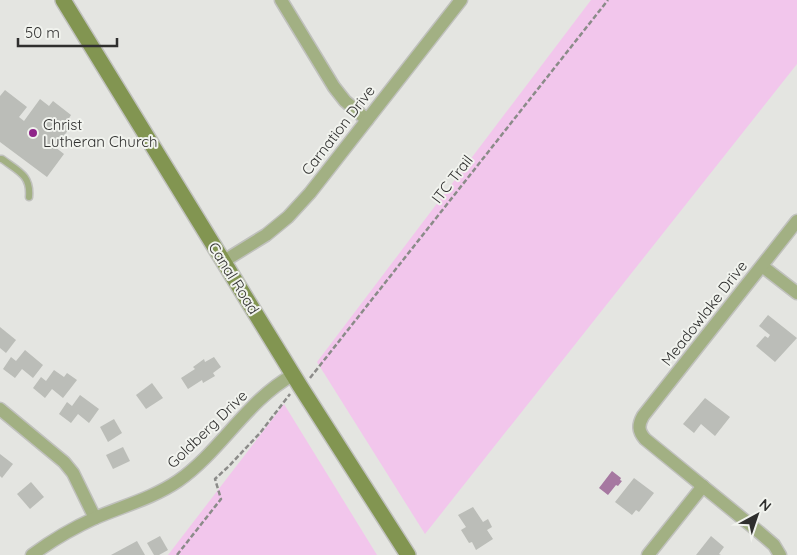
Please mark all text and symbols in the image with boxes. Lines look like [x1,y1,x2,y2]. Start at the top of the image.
scale bar [18,15,116,47]
text: 50 m [25,23,60,42]
street label: Carnation Drive [297,81,379,179]
place label: Christ Lutheran Church [43,115,158,151]
marker: Christ Lutheran Church [27,127,39,139]
street label: ITC Trail [427,151,477,207]
street label: Canal Road [204,238,264,318]
street label: Meadowlake Drive [657,257,751,369]
street label: Goldberg Drive [163,386,251,472]
north arrow [732,490,782,540]
text: N [756,495,775,515]

